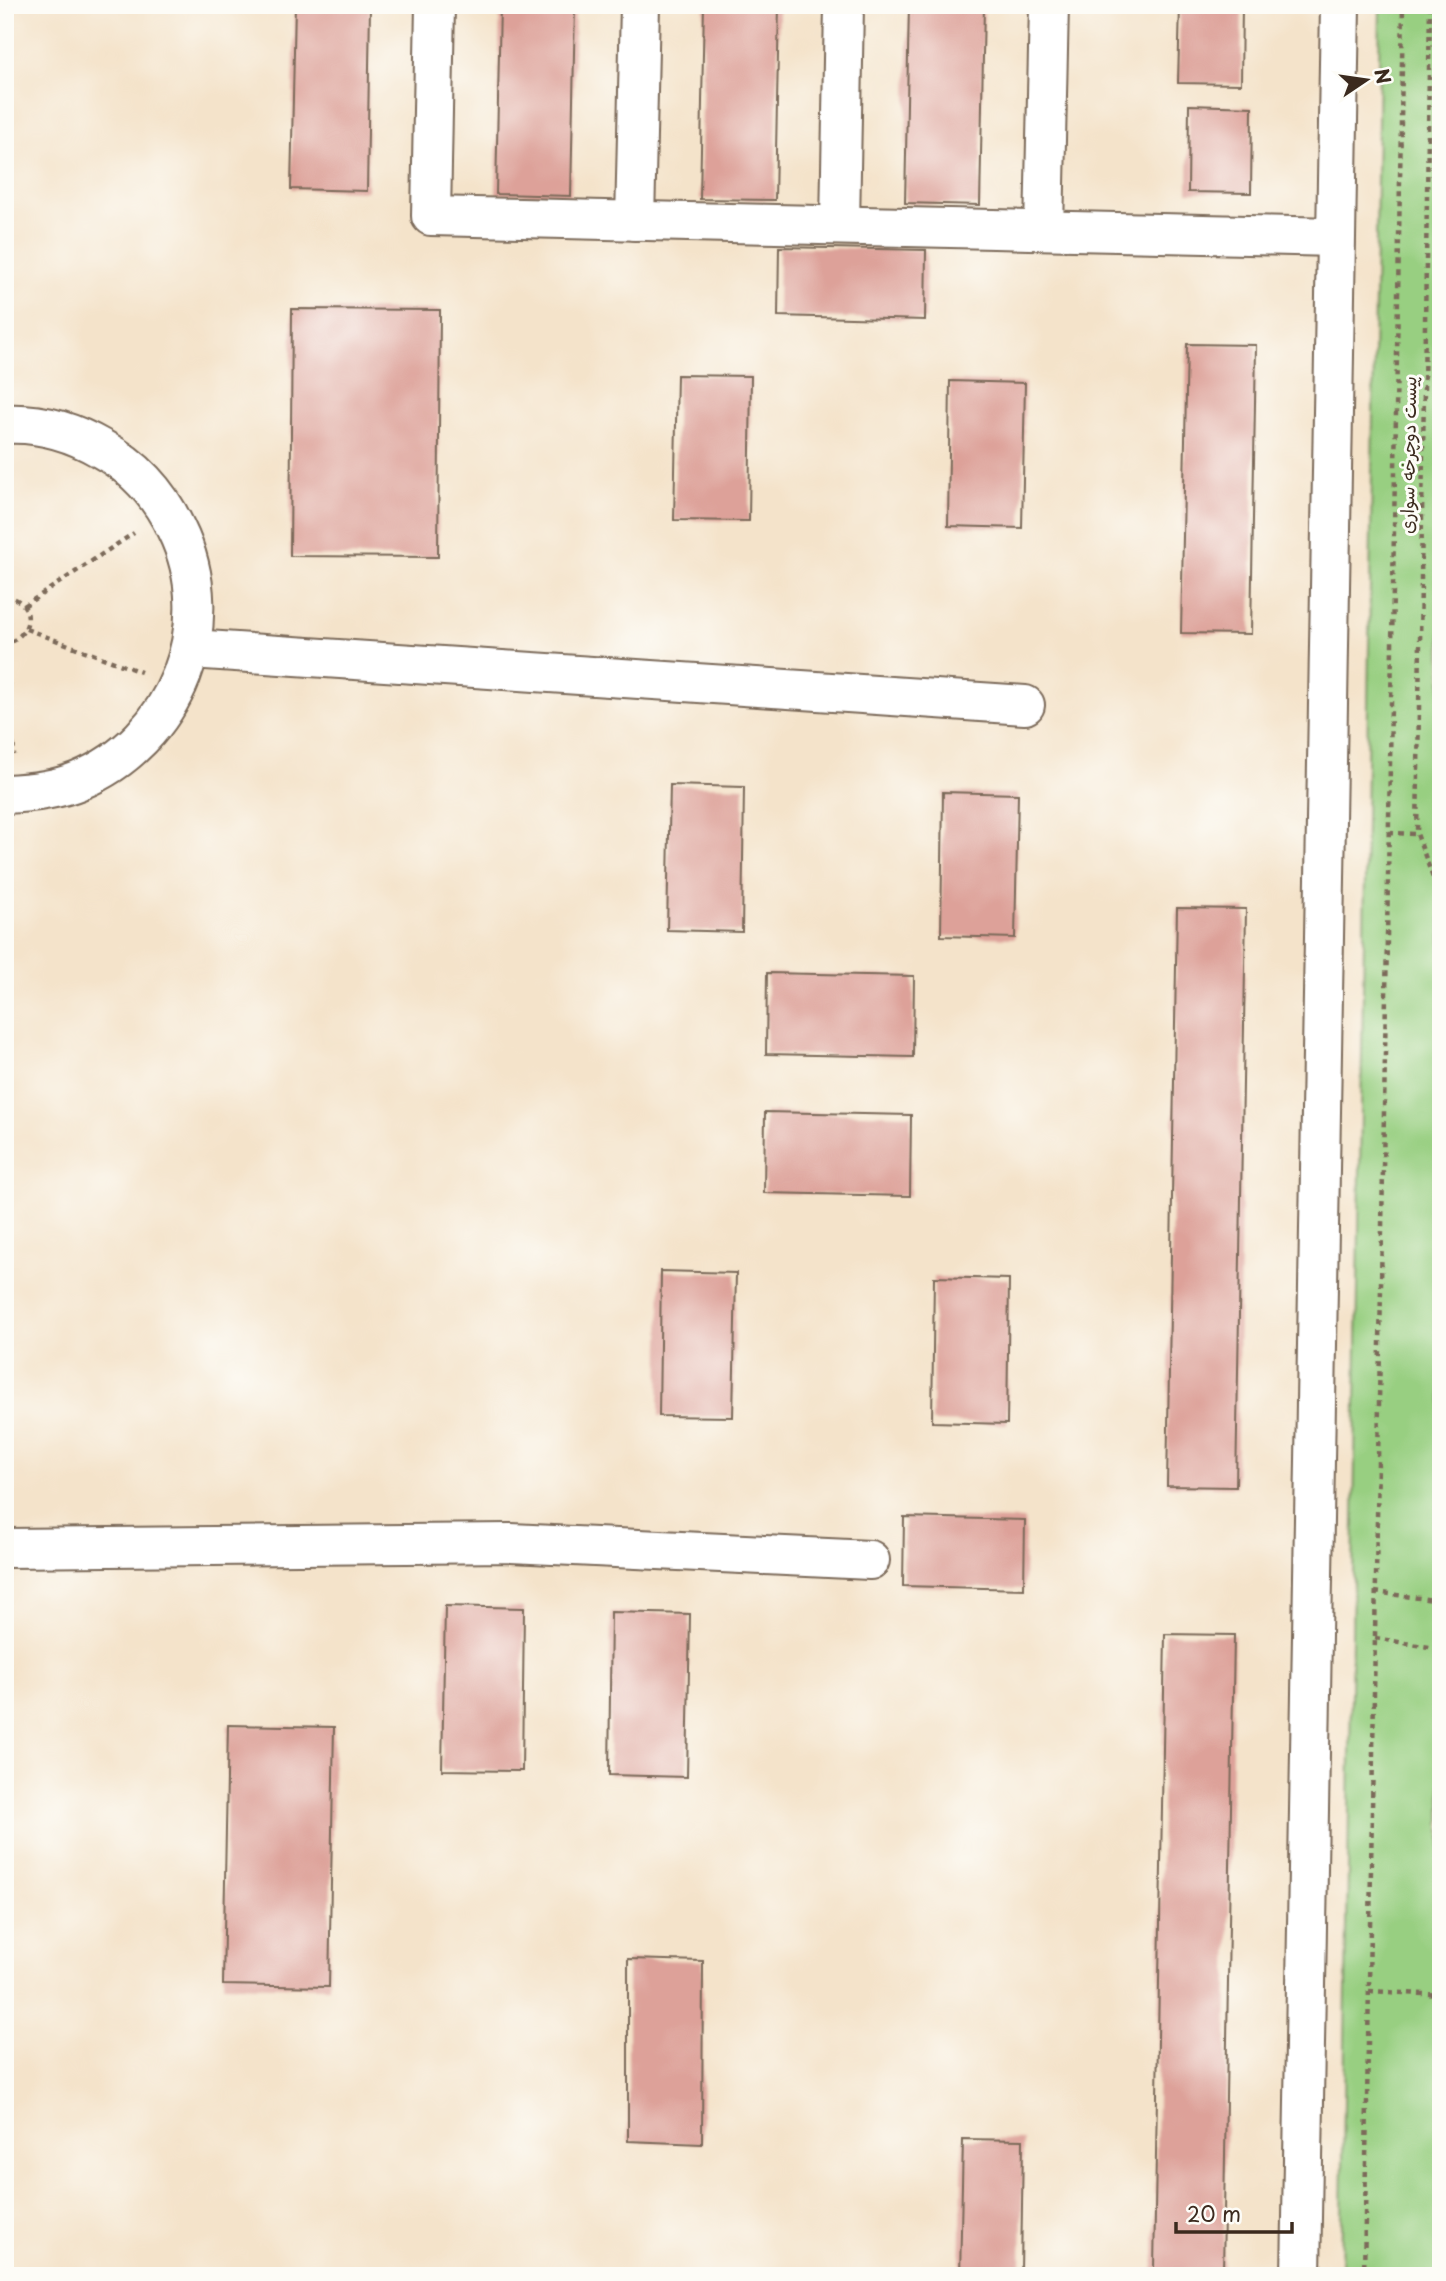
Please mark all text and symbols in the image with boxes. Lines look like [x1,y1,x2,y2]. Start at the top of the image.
north arrow [1330,46,1400,116]
text: N [1368,65,1399,86]
street label: پیست دوچرخه سواری [1393,376,1422,534]
scale bar [1176,2190,1292,2234]
text: 20 m [1187,2197,1241,2229]

